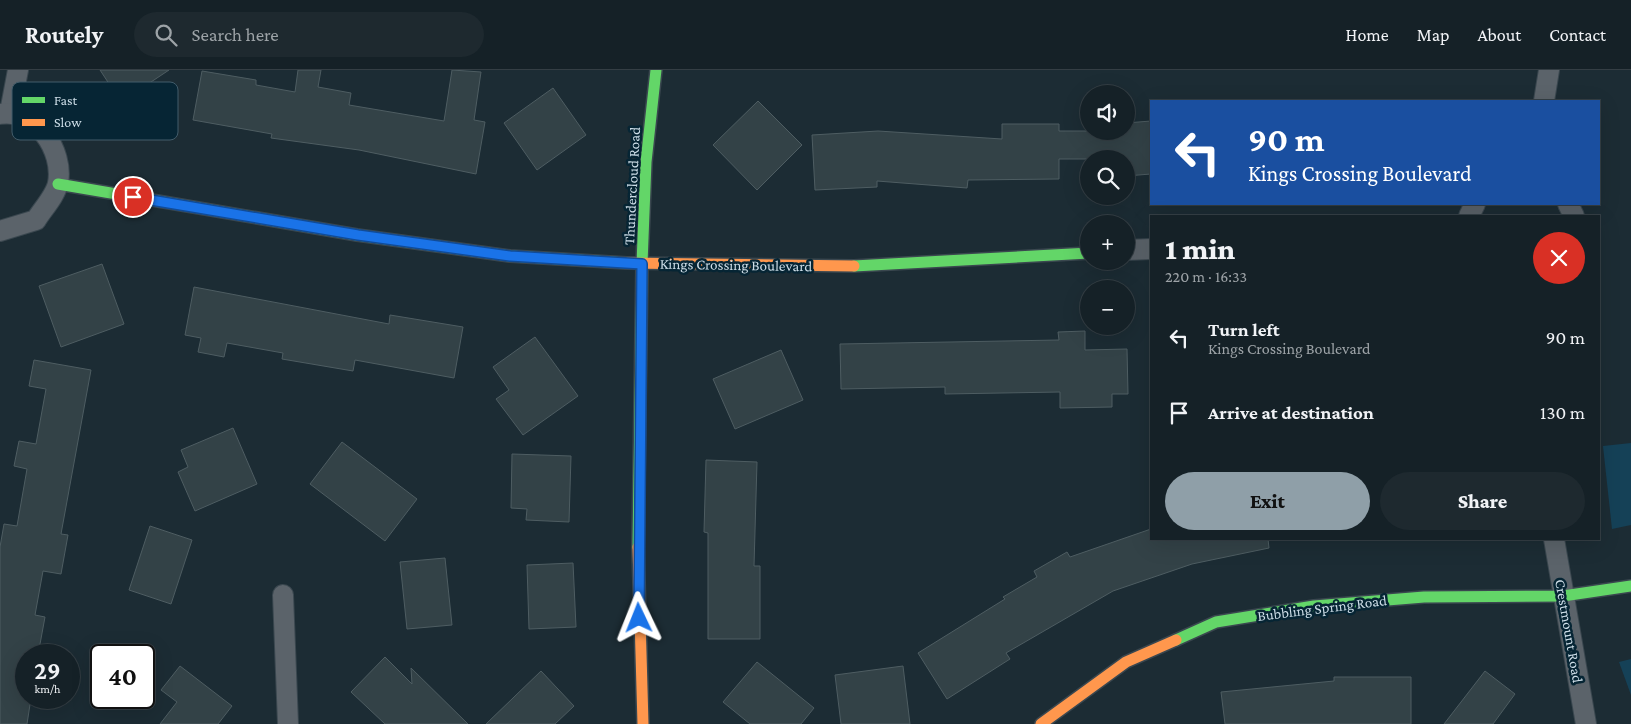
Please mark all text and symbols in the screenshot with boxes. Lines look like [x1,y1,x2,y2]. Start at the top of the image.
search box [134,12,484,57]
text: Routely [25,21,104,48]
icon: search [152,21,180,49]
text: Search here [192,24,279,45]
text: Home [1346,25,1389,45]
text: Map [1417,25,1449,45]
text: About [1477,25,1521,45]
text: Contact [1549,25,1606,45]
legend [12,82,178,140]
map controls [1080,85,1135,335]
button: sound [1080,85,1135,140]
text: Fast [54,92,78,108]
text: Slow [54,114,82,130]
icon: left [1165,120,1230,185]
text: 90 m [1248,120,1325,159]
street label: Thundercloud Road [621,126,643,246]
button: search [1080,150,1135,205]
text: Kings Crossing Boulevard [1248,161,1471,186]
pin [112,176,154,218]
icon: arrive [119,183,147,211]
button: + [1080,215,1135,270]
text: 1 min [1165,232,1235,265]
button: close [1533,232,1585,284]
street label: Kings Crossing Boulevard [660,256,812,275]
text: 220 m · 16:33 [1165,268,1247,285]
button: − [1080,280,1135,335]
text: Turn left [1208,319,1280,340]
icon: left [1165,324,1193,352]
text: 90 m [1546,327,1585,348]
text: Kings Crossing Boulevard [1208,340,1371,357]
icon: arrive [1165,399,1193,427]
text: Arrive at destination [1208,402,1374,423]
text: 130 m [1540,402,1585,423]
button: Exit [1165,472,1370,530]
button: Share [1380,472,1585,530]
street label: Crestmount Road [1552,578,1586,684]
position arrow [612,591,664,643]
street label: Bubbling Spring Road [1256,592,1388,625]
speed limit sign: 40 [90,644,155,709]
text: 29 [34,657,61,684]
text: km/h [35,682,60,696]

